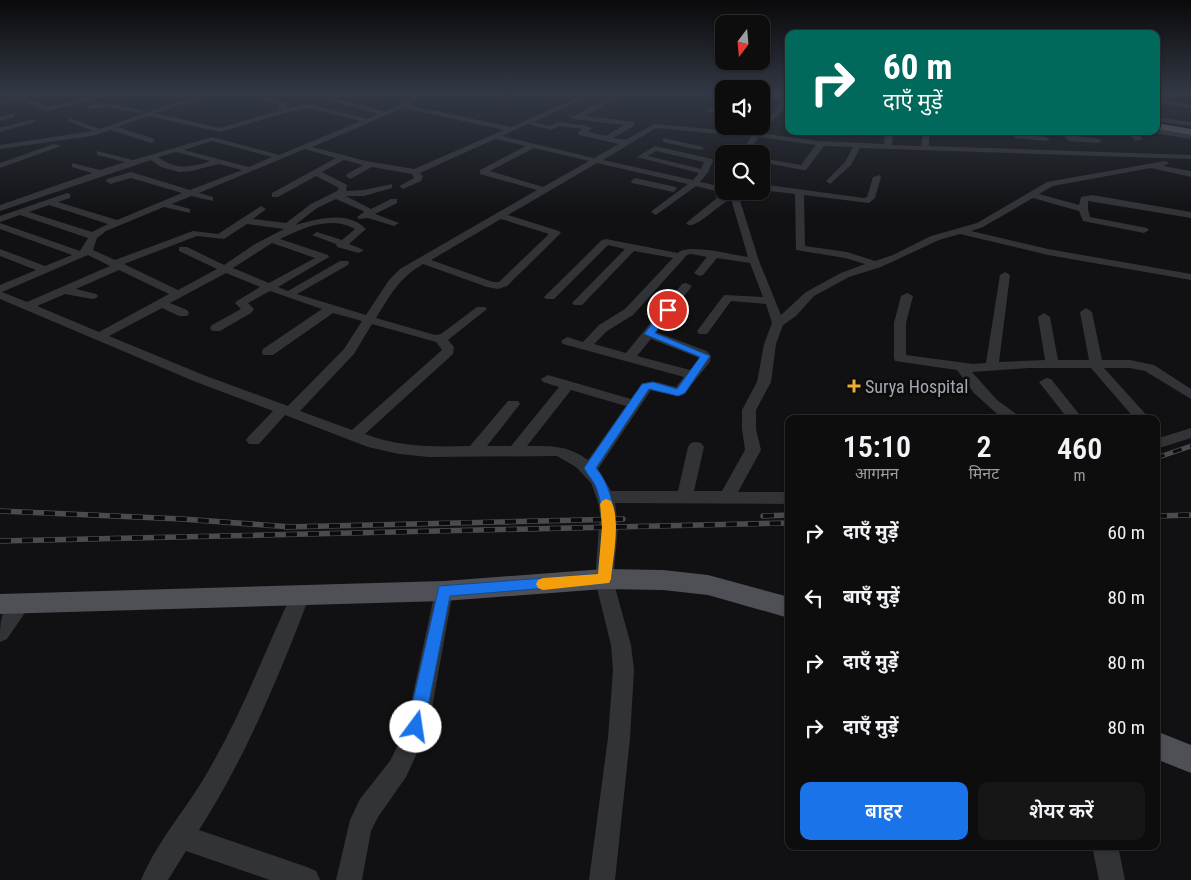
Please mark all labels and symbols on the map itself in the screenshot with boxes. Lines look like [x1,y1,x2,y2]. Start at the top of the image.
north arrow [715,15,770,70]
pin [647,289,689,331]
place label: Surya Hospital [865,376,968,397]
marker: Surya Hospital [847,379,861,393]
position arrow [389,700,441,752]

